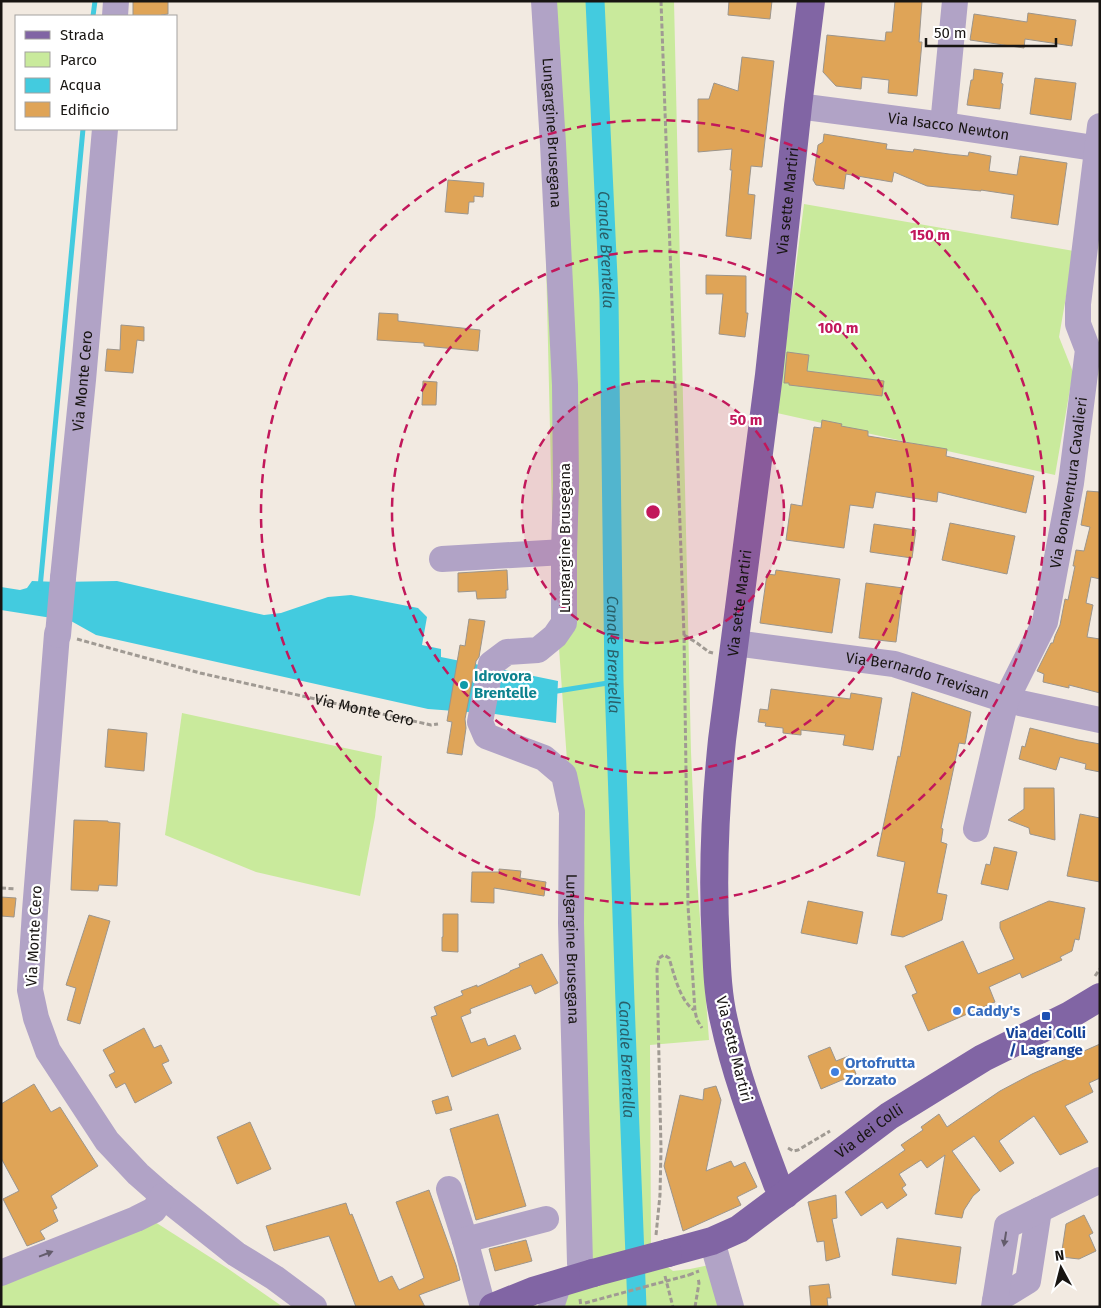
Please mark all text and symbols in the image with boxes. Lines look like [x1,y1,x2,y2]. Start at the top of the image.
legend [15,15,178,130]
scale bar [926,15,1056,47]
text: 50 m [934,24,967,42]
text: Strada [60,26,104,44]
text: Parco [60,51,97,69]
street label: Lungargine Brusegana [539,57,565,208]
text: Acqua [60,76,101,94]
text: Edificio [60,101,110,119]
street label: Via Isacco Newton [887,109,1011,144]
street label: Via sette Martiri [773,146,802,256]
water label: Canale Brentella [594,190,618,309]
text: 150 m [910,226,950,244]
text: 100 m [818,319,858,337]
street label: Via Monte Cero [69,330,96,433]
street label: Via Bonaventura Cavalieri [1046,396,1091,570]
text: 50 m [729,411,763,429]
street label: Lungargine Brusegana [556,463,574,613]
centre of rings [644,503,662,521]
street label: Via sette Martiri [724,548,755,658]
water label: Canale Brentella [603,596,624,714]
street label: Via Bernardo Trevisan [845,649,992,703]
place label: Idrovora Brentelle [474,667,537,702]
marker: Idrovora Brentelle [458,679,470,691]
street label: Via Monte Cero [313,690,416,730]
street label: Lungargine Brusegana [562,874,583,1025]
street label: Via Monte Cero [22,885,46,987]
street label: Via sette Martiri [712,994,756,1104]
water label: Canale Brentella [615,1000,639,1119]
place label: Caddy's [967,1002,1020,1020]
marker: Caddy's [951,1005,963,1017]
marker: Via dei Colli / Lagrange [1040,1010,1052,1022]
place label: Via dei Colli / Lagrange [1005,1024,1086,1059]
place label: Ortofrutta Zorzato [845,1054,915,1089]
marker: Ortofrutta Zorzato [829,1066,841,1078]
street label: Via dei Colli [832,1100,907,1162]
one-way arrow [1000,1231,1008,1247]
north arrow [1036,1243,1086,1293]
text: N [1054,1247,1065,1265]
one-way arrow [39,1250,53,1258]

